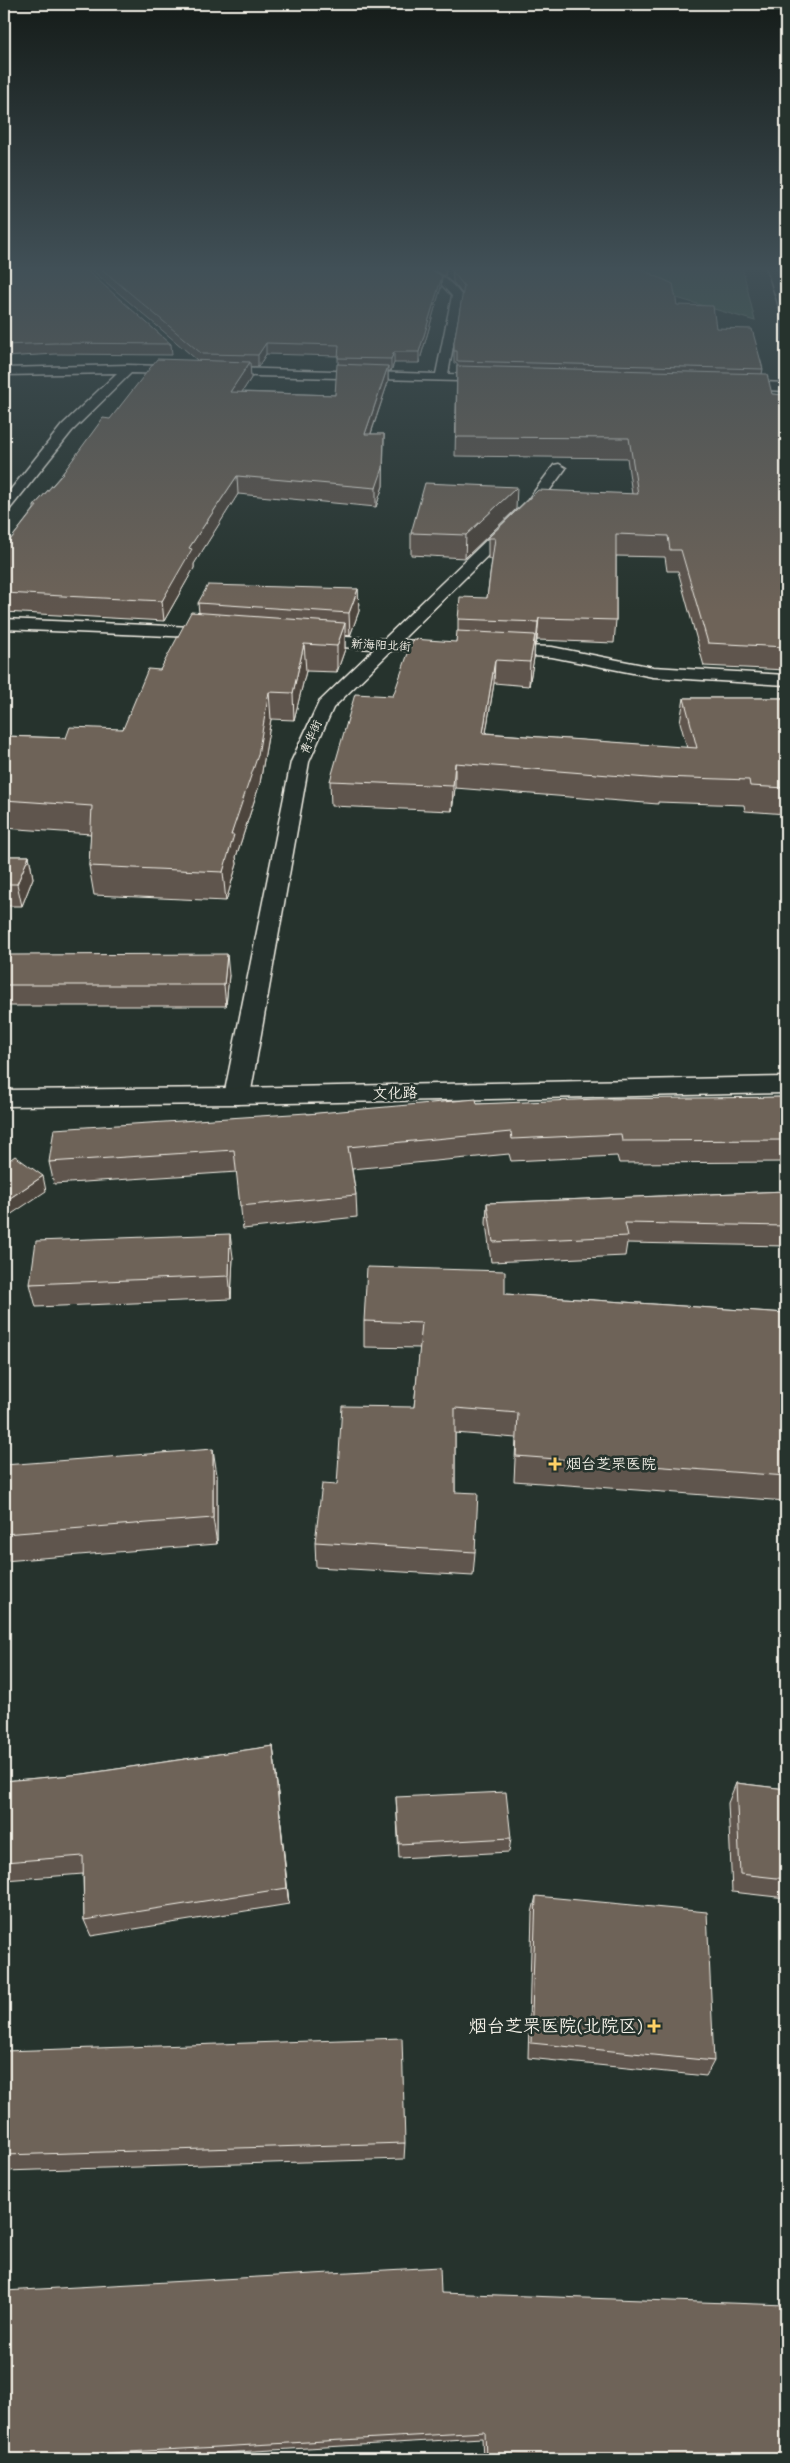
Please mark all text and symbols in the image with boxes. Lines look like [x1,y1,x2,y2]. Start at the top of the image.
street label: 新海阳北街 [351,634,411,654]
street label: 青华街 [295,717,325,756]
street label: 文化路 [372,1082,418,1102]
place label: 烟台芝罘医院 [566,1453,656,1473]
marker: 烟台芝罘医院 [548,1457,562,1471]
place label: 烟台芝罘医院(北院区) [469,2013,643,2037]
marker: 烟台芝罘医院(北院区) [647,2019,661,2033]

